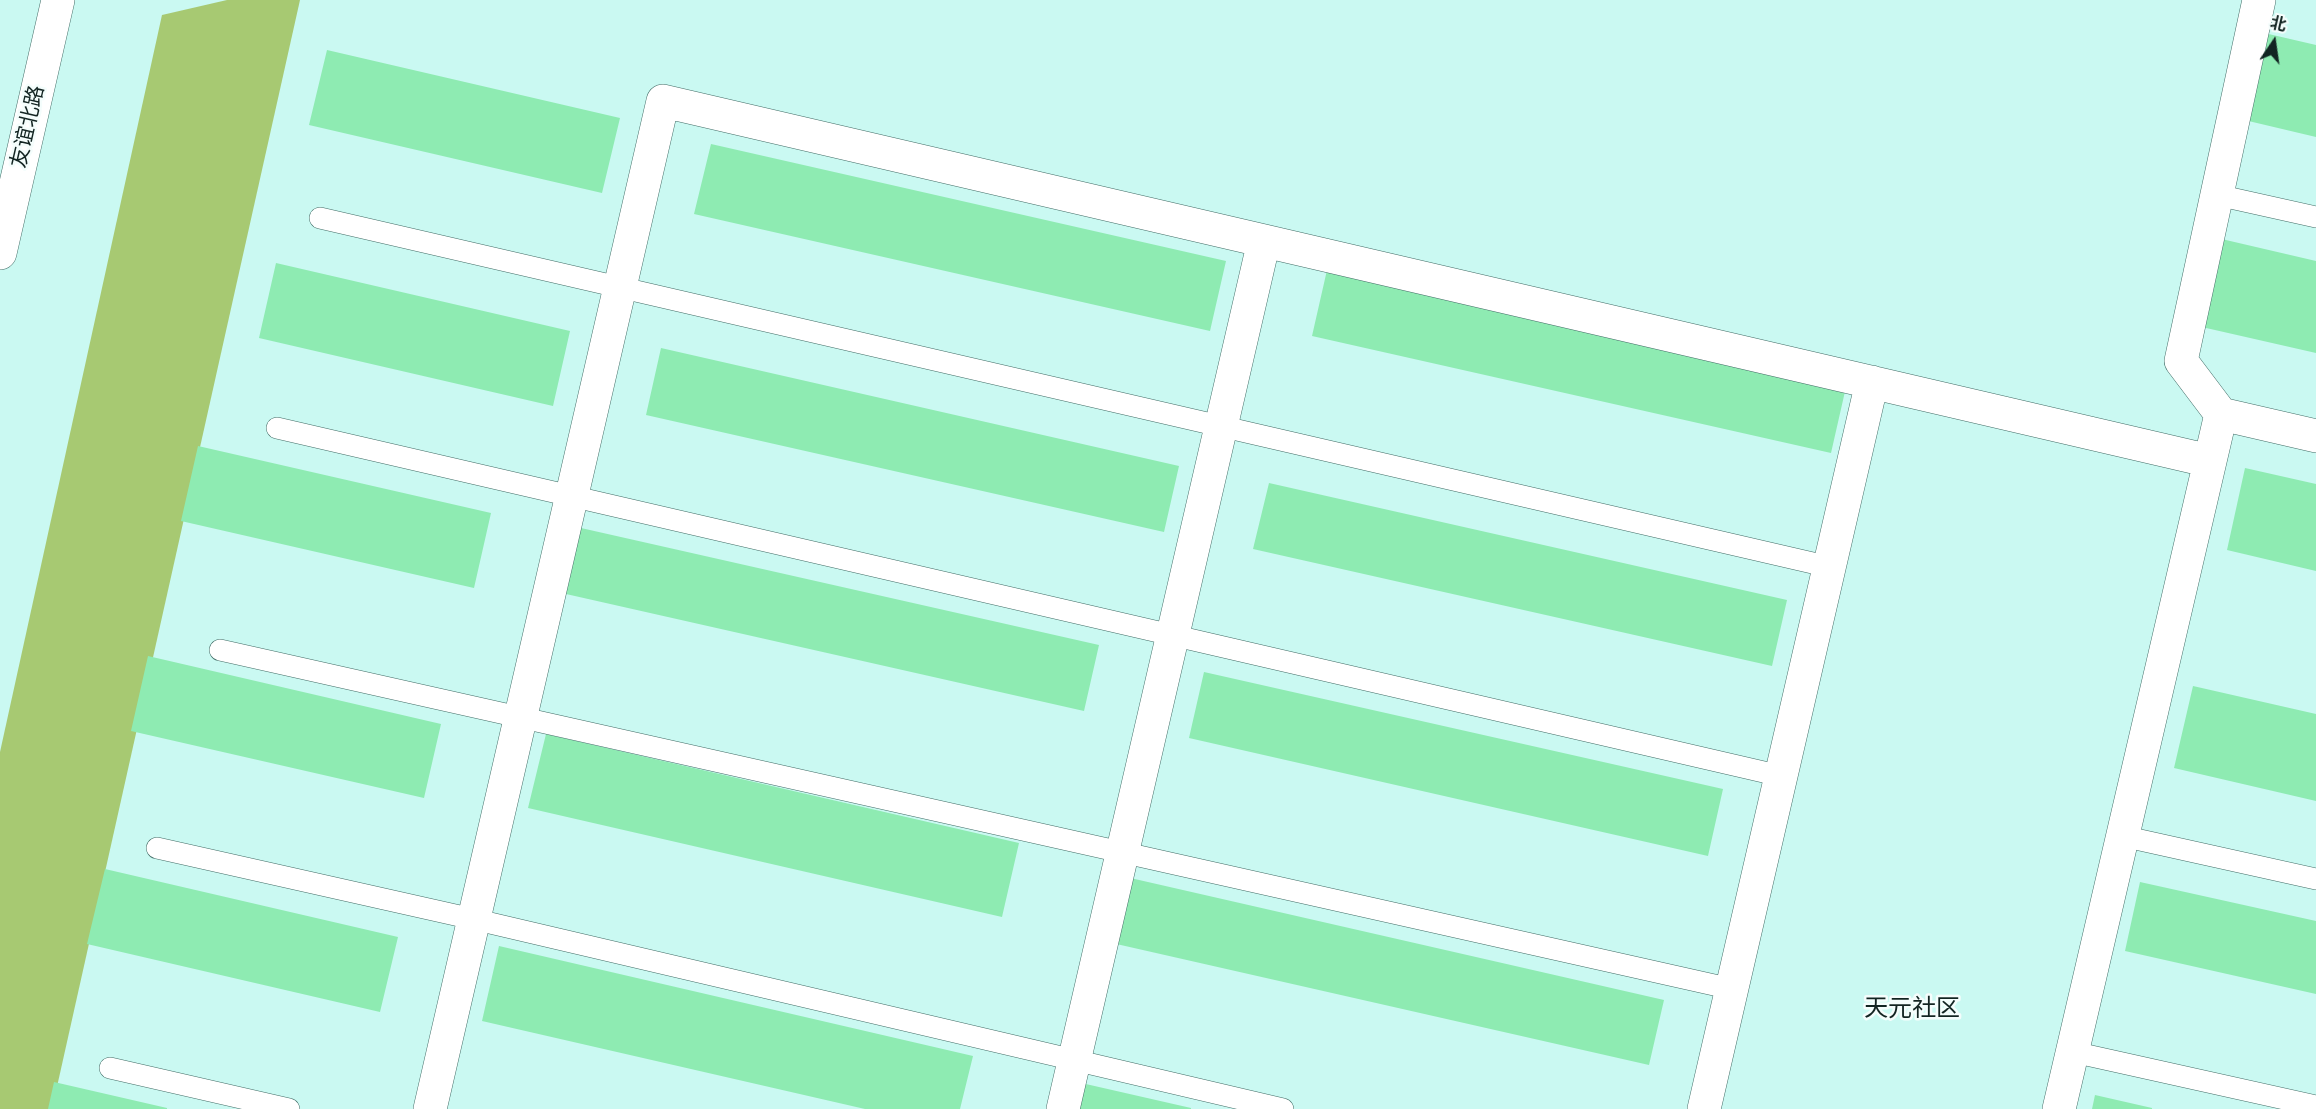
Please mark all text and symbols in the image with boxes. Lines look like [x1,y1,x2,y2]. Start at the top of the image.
text: 北 [2268,11,2289,37]
north arrow [2244,12,2304,72]
street label: 友谊北路 [7,83,51,171]
district label: 天元社区 [1864,996,1960,1024]

